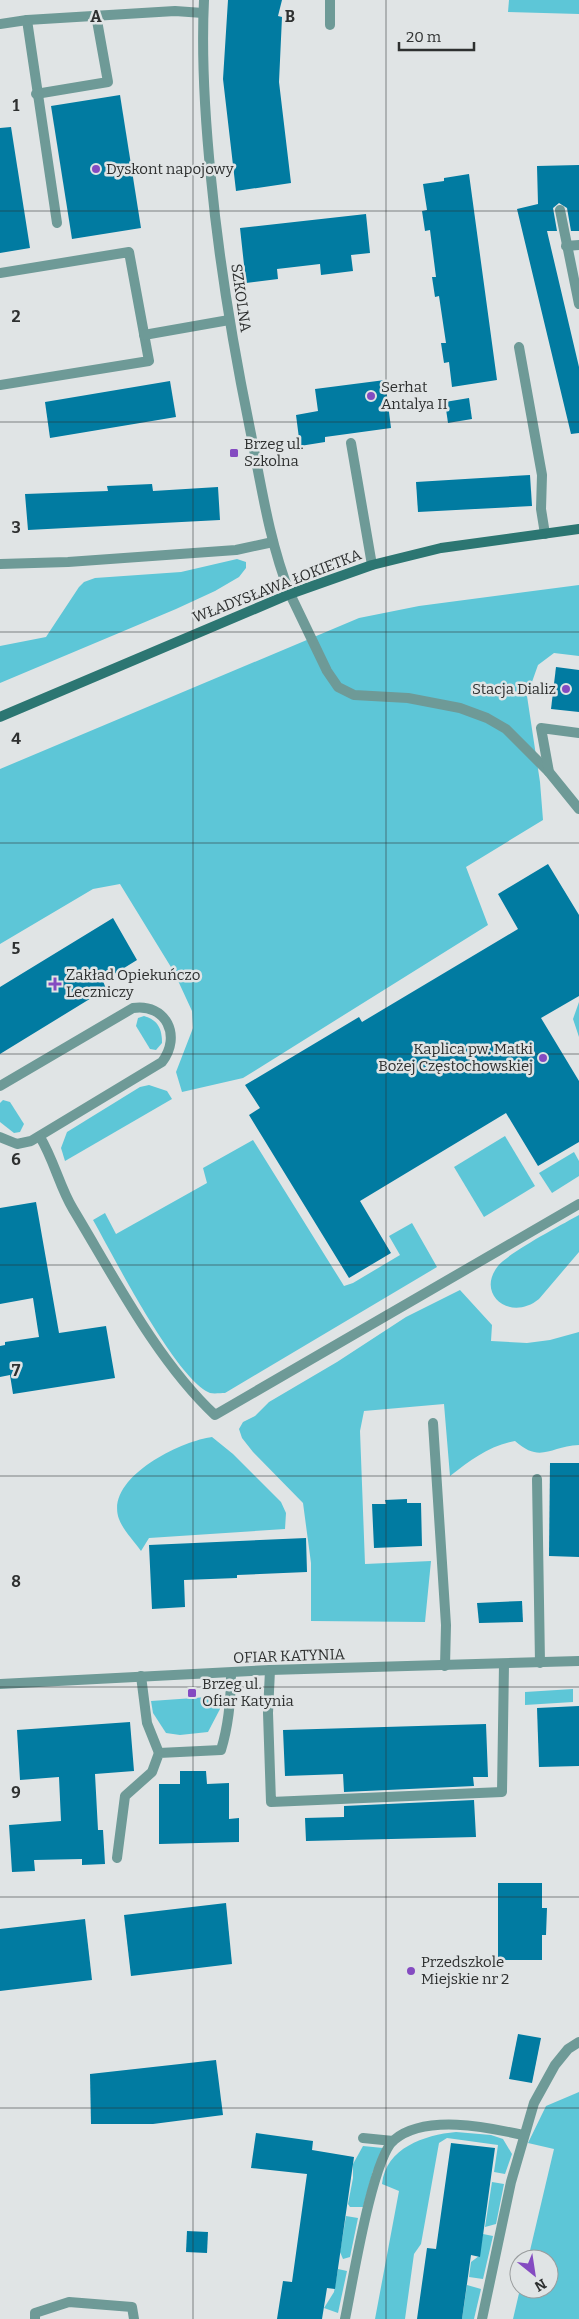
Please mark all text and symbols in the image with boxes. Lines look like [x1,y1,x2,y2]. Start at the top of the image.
text: A [90,7,102,26]
text: B [285,7,295,26]
scale bar [399,20,474,52]
text: 20 m [406,28,442,46]
text: 1 [13,96,20,115]
place label: Dyskont napojowy [106,160,234,178]
marker: Dyskont napojowy [90,163,102,175]
street label: SZKOLNA [227,263,255,334]
text: 2 [11,307,21,326]
place label: Serhat Antalya II [381,378,448,413]
marker: Serhat Antalya II [365,390,377,402]
place label: Brzeg ul. Szkolna [244,435,304,470]
marker: Brzeg ul. Szkolna [228,447,240,459]
text: 3 [11,518,21,537]
street label: WŁADYSŁAWA ŁOKIETKA [190,545,364,627]
place label: Stacja Dializ [472,680,556,698]
marker: Stacja Dializ [560,683,572,695]
text: 4 [11,729,21,748]
text: 5 [12,939,21,958]
place label: Zakład Opiekuńczo Leczniczy [66,966,200,1001]
marker: Zakład Opiekuńczo Leczniczy [48,977,62,991]
place label: Kaplica pw. Matki Bożej Częstochowskiej [378,1040,534,1075]
marker: Kaplica pw. Matki Bożej Częstochowskiej [537,1052,549,1064]
text: 6 [11,1150,21,1169]
text: 7 [12,1361,21,1380]
text: 8 [11,1572,21,1591]
street label: OFIAR KATYNIA [233,1645,346,1667]
place label: Brzeg ul. Ofiar Katynia [202,1675,294,1710]
marker: Brzeg ul. Ofiar Katynia [186,1687,198,1699]
text: 9 [11,1783,21,1802]
place label: Przedszkole Miejskie nr 2 [421,1953,509,1988]
marker: Przedszkole Miejskie nr 2 [405,1965,417,1977]
north arrow [509,2249,559,2299]
text: N [531,2275,549,2295]

